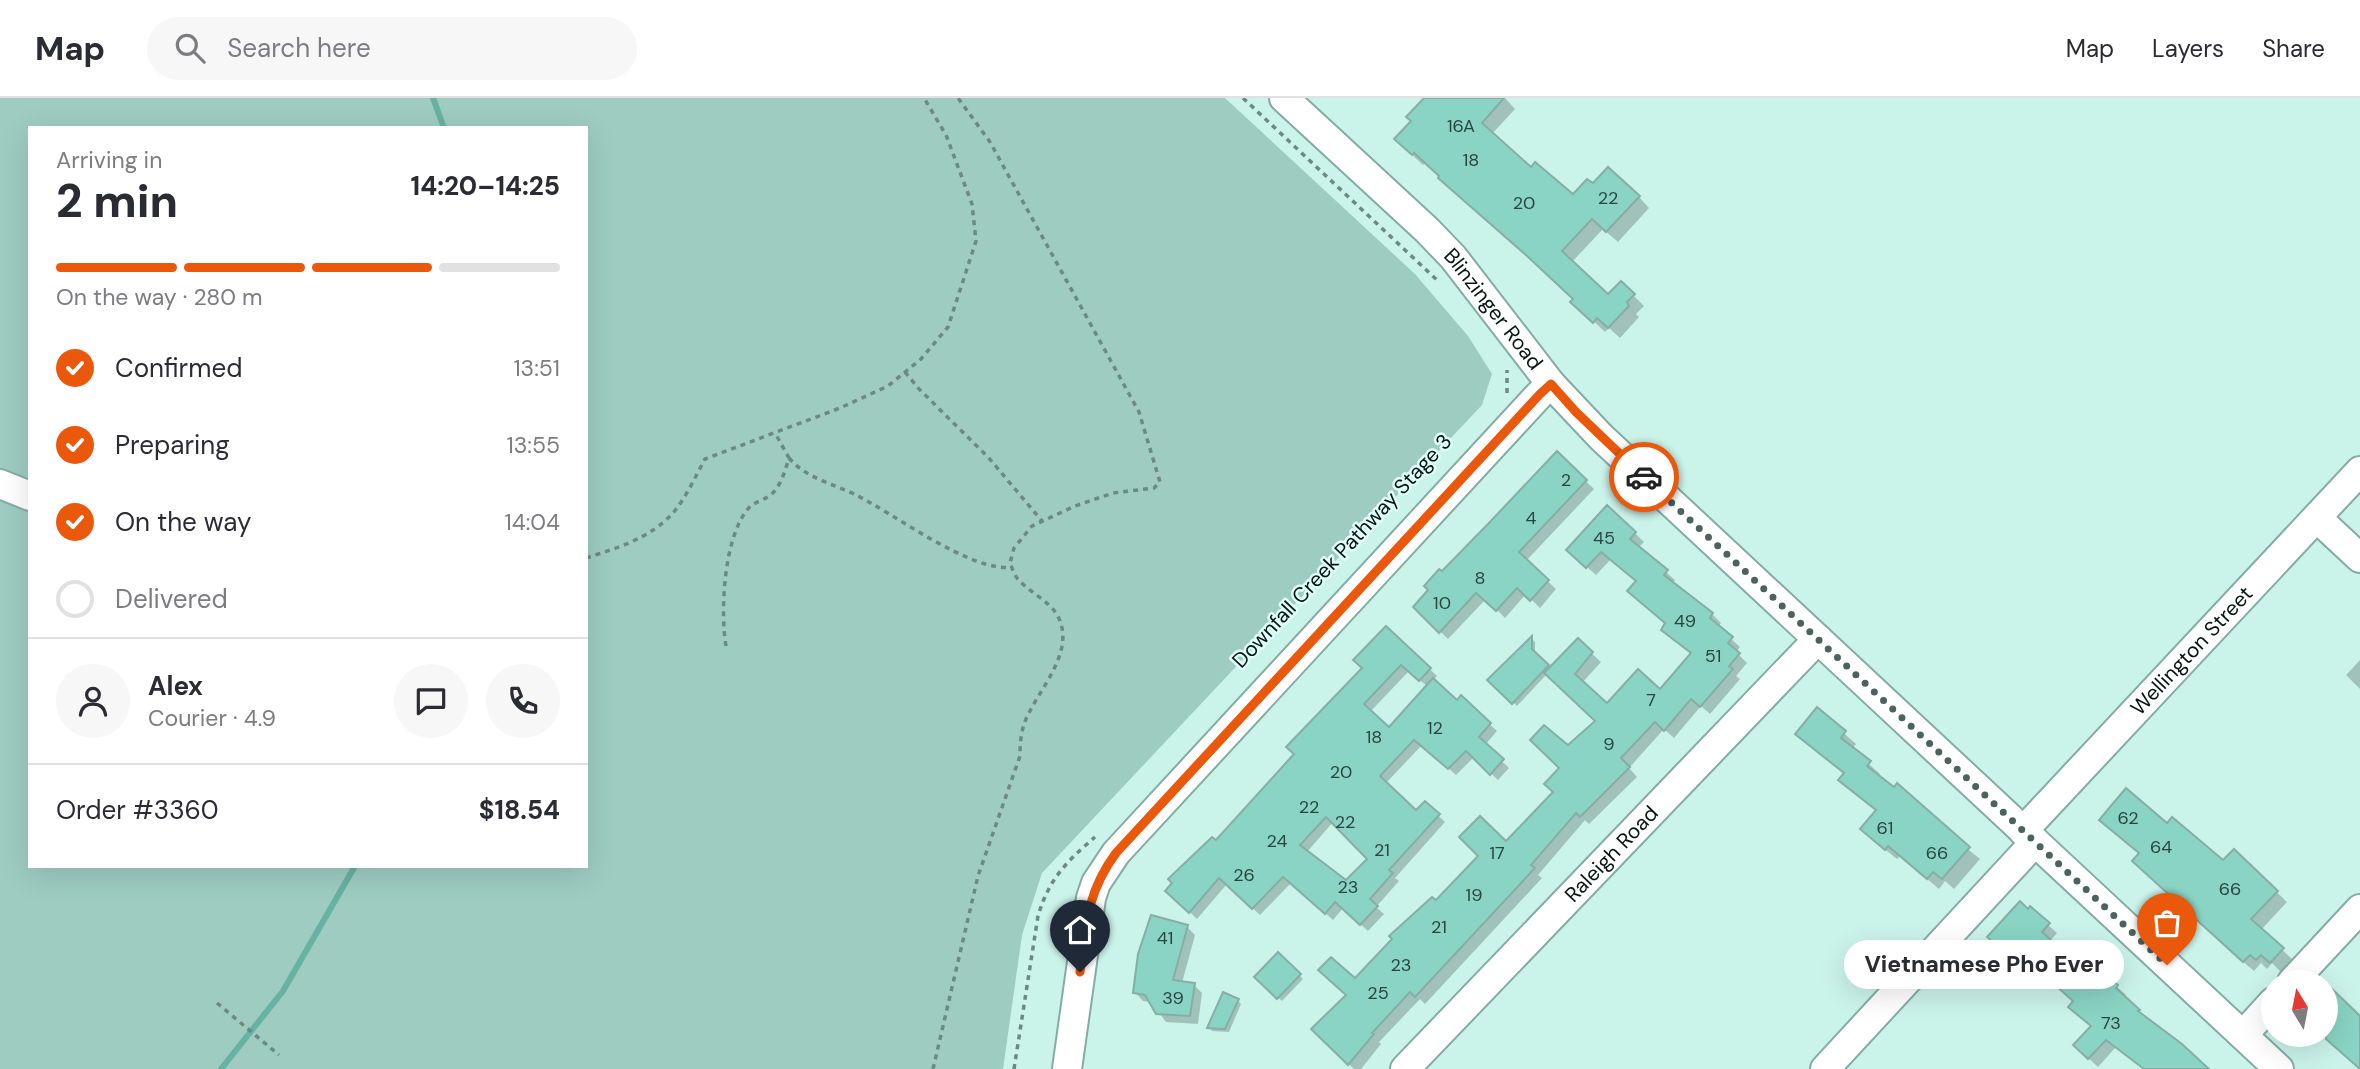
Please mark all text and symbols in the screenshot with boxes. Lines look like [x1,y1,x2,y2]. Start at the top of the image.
search box [147,17,637,80]
text: Map [35,27,105,70]
icon: search [171,29,209,67]
text: Search here [227,31,371,65]
text: Map [2066,33,2114,64]
text: Layers [2152,33,2224,64]
text: Share [2262,33,2325,64]
house number: 16A [1447,114,1475,138]
text: Arriving in [56,145,162,175]
house number: 18 [1463,148,1479,172]
text: 14:20–14:25 [411,169,560,203]
text: 2 min [56,171,178,231]
house number: 22 [1598,186,1618,210]
house number: 20 [1513,191,1535,215]
street label: Blinzinger Road [1438,242,1549,376]
text: On the way · 280 m [56,282,263,312]
icon: check [56,349,94,387]
text: Confirmed [115,351,242,385]
text: 13:51 [513,353,560,383]
icon: check [56,426,94,464]
text: Preparing [115,428,230,462]
street label: Downfall Creek Pathway Stage 3 [1226,428,1458,674]
text: 13:55 [507,430,560,460]
courier [1609,442,1679,512]
icon: car [1625,458,1663,496]
house number: 2 [1561,468,1571,492]
icon: check [56,503,94,541]
text: On the way [115,505,251,539]
house number: 4 [1526,506,1537,530]
text: 14:04 [505,507,560,537]
house number: 45 [1593,526,1615,550]
house number: 8 [1475,566,1485,590]
street label: Wellington Street [2125,580,2259,721]
text: Delivered [115,582,228,616]
house number: 10 [1433,591,1451,615]
house number: 49 [1674,609,1696,633]
house number: 51 [1705,644,1721,668]
button: person [56,664,130,738]
button: chat [394,664,468,738]
button: phone [486,664,560,738]
text: Alex [148,669,203,703]
house number: 7 [1646,688,1656,712]
text: Courier · 4.9 [148,703,276,733]
house number: 12 [1427,716,1443,740]
house number: 18 [1366,725,1382,749]
house number: 9 [1603,732,1615,756]
house number: 20 [1330,760,1352,784]
text: Order #3360 [56,793,219,827]
text: $18.54 [479,793,560,827]
house number: 22 [1299,795,1319,819]
street label: Raleigh Road [1559,800,1664,908]
house number: 62 [2117,806,2139,830]
house number: 22 [1335,810,1355,834]
house number: 61 [1877,816,1893,840]
house number: 24 [1267,829,1288,853]
house number: 64 [2150,835,2172,859]
house number: 21 [1374,838,1390,862]
house number: 17 [1489,841,1505,865]
house number: 66 [1926,841,1948,865]
house number: 26 [1233,863,1255,887]
house number: 23 [1337,875,1359,899]
house number: 66 [2219,877,2241,901]
house number: 19 [1466,883,1482,907]
pin [2137,893,2197,965]
pin [1050,900,1110,972]
icon: bag [2148,904,2186,942]
icon: home [1061,911,1099,949]
house number: 21 [1431,915,1447,939]
house number: 41 [1157,926,1173,950]
callout: Vietnamese Pho Ever [1845,940,2125,990]
text: Vietnamese Pho Ever [1865,949,2103,979]
house number: 23 [1390,953,1412,977]
north arrow [2261,970,2338,1046]
map controls [2261,970,2338,1047]
house number: 25 [1367,981,1389,1005]
house number: 39 [1162,986,1184,1010]
house number: 73 [2101,1011,2121,1035]

